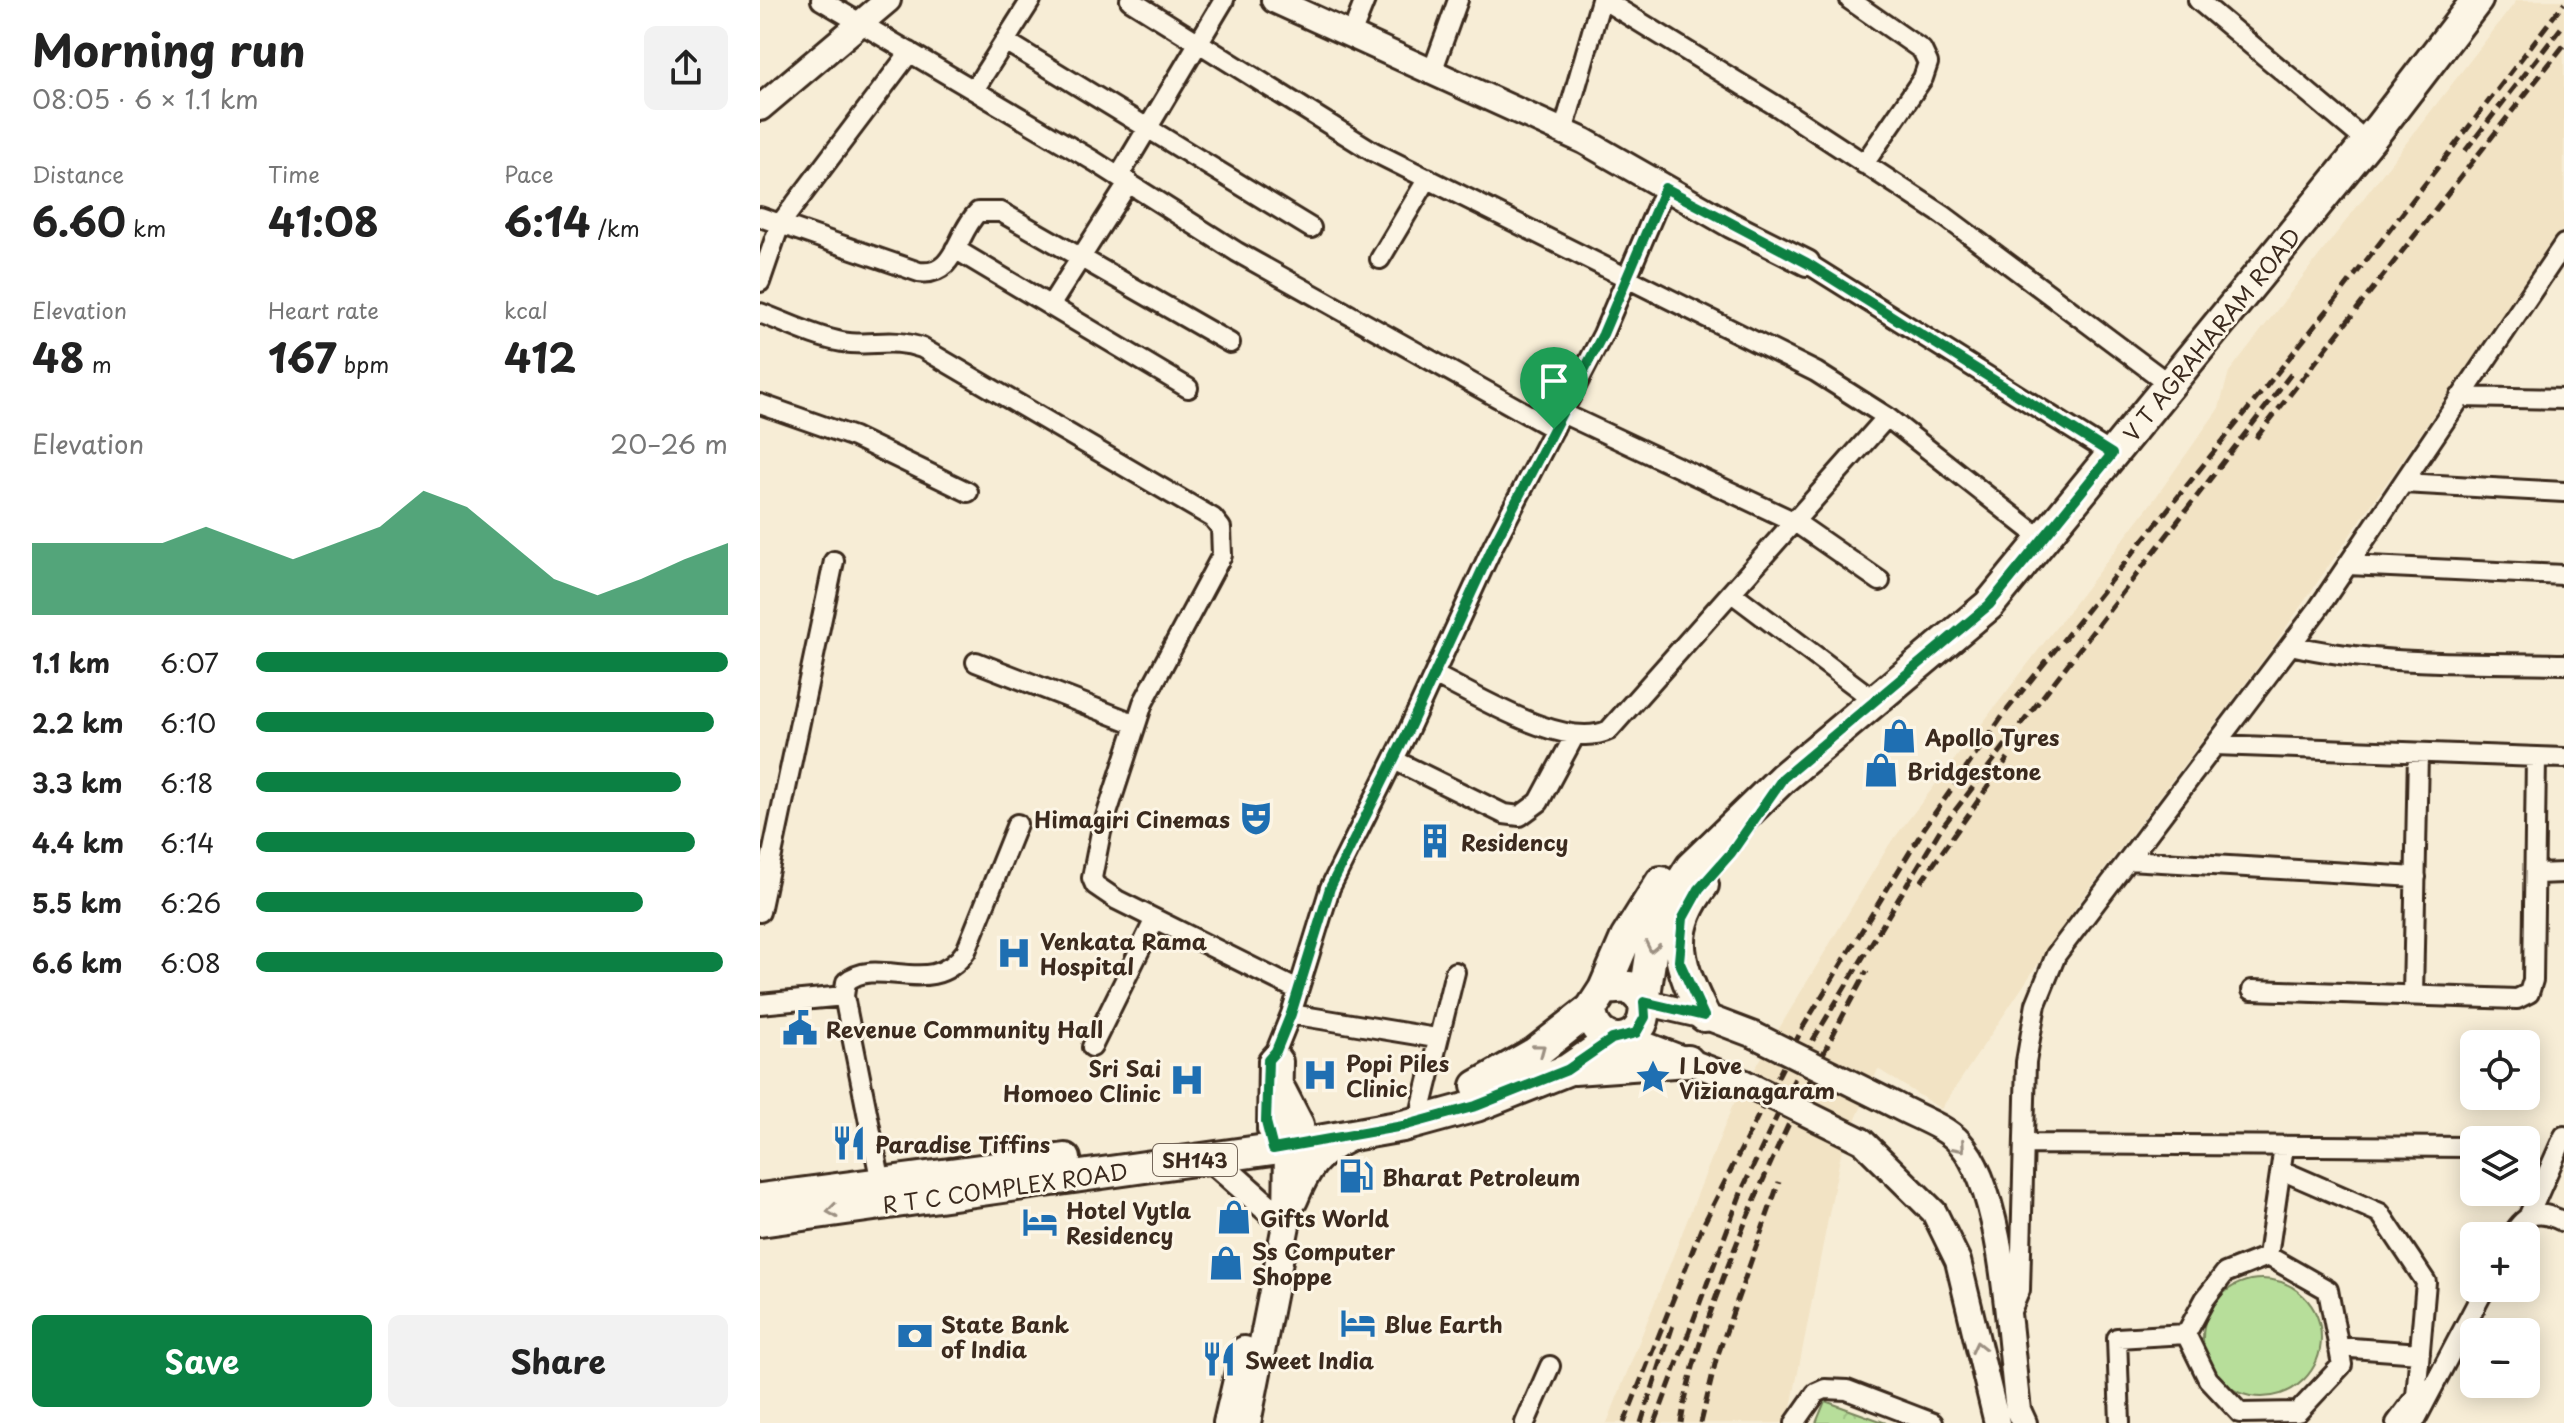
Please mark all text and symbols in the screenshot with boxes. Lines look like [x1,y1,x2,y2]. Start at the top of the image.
text: Morning run [32,16,306,82]
button: share [644,26,728,110]
text: 08:05 · 6 × 1.1 km [32,79,259,118]
text: Distance [32,157,124,190]
text: Time [268,157,320,190]
text: Pace [504,157,554,190]
text: 6.60 [32,190,126,251]
text: 41:08 [268,190,379,251]
text: 6:14 [504,190,591,251]
text: km [126,211,166,244]
text: /km [591,211,640,244]
street label: V T AGRAHARAM ROAD [2114,220,2308,448]
text: Elevation [32,293,127,326]
text: Heart rate [268,293,379,326]
text: kcal [504,293,548,326]
text: 48 [32,326,85,387]
text: 167 [268,326,337,387]
text: 412 [504,326,576,387]
text: m [85,347,112,380]
text: bpm [337,347,389,380]
pin [1520,347,1588,429]
icon: arrive [1532,359,1576,403]
text: Elevation [32,424,144,463]
text: 20–26 m [610,424,728,463]
text: 1.1 km [32,643,110,682]
text: 6:07 [160,643,219,682]
text: 2.2 km [32,703,123,742]
text: 6:10 [160,703,216,742]
shop icon: Apollo Tyres [1880,717,1918,755]
place label: Apollo Tyres [1924,720,2060,753]
shop icon: Bridgestone [1862,751,1900,789]
place label: Bridgestone [1907,754,2042,787]
text: 3.3 km [32,763,123,802]
text: 6:18 [160,763,214,802]
theatre icon: Himagiri Cinemas [1237,799,1275,837]
place label: Himagiri Cinemas [1034,802,1230,835]
building icon: Residency [1416,822,1454,860]
text: 4.4 km [32,823,124,862]
text: 6:14 [160,823,215,862]
place label: Residency [1461,825,1568,858]
text: 5.5 km [32,883,122,922]
text: 6:26 [160,883,221,922]
place label: Venkata Rama Hospital [1040,924,1208,982]
hospital icon: Venkata Rama Hospital [995,934,1033,972]
one-way arrow [1644,940,1661,954]
text: 6.6 km [32,943,123,982]
text: 6:08 [160,943,221,982]
public building icon: Revenue Community Hall [781,1009,819,1047]
place label: Revenue Community Hall [826,1012,1103,1045]
map controls [2460,1030,2540,1398]
button: locate [2460,1030,2540,1110]
one-way arrow [1531,1044,1546,1058]
place label: Popi Piles Clinic [1346,1046,1449,1104]
place label: I Love Vizianagaram [1679,1048,1835,1106]
place label: Sri Sai Homoeo Clinic [1003,1051,1161,1109]
hospital icon: Popi Piles Clinic [1301,1056,1339,1094]
place icon: I Love Vizianagaram [1634,1058,1672,1096]
hospital icon: Sri Sai Homoeo Clinic [1168,1061,1206,1099]
restaurant icon: Paradise Tiffins [830,1124,868,1162]
button: layers [2460,1126,2540,1206]
place label: Paradise Tiffins [875,1127,1050,1160]
one-way arrow [1950,1137,1965,1152]
road number: SH143 [1153,1144,1237,1176]
street label: R T C COMPLEX ROAD [880,1153,1130,1221]
fuel station icon: Bharat Petroleum [1337,1157,1375,1195]
place label: Bharat Petroleum [1382,1160,1580,1193]
place label: Hotel Vytla Residency [1066,1193,1191,1251]
shop icon: Gifts World [1215,1198,1253,1236]
place label: Gifts World [1260,1201,1390,1234]
one-way arrow [825,1202,839,1219]
hotel icon: Hotel Vytla Residency [1021,1203,1059,1241]
button: + [2460,1222,2540,1302]
place label: Ss Computer Shoppe [1252,1234,1396,1292]
shop icon: Ss Computer Shoppe [1207,1244,1245,1282]
hotel icon: Blue Earth [1339,1304,1377,1342]
place label: State Bank of India [941,1307,1070,1365]
place label: Blue Earth [1384,1307,1503,1340]
button: Save [32,1315,372,1407]
button: Share [388,1315,728,1407]
bank icon: State Bank of India [896,1317,934,1355]
button: − [2460,1318,2540,1398]
restaurant icon: Sweet India [1200,1340,1238,1378]
one-way arrow [1970,1341,1987,1355]
place label: Sweet India [1245,1343,1375,1376]

